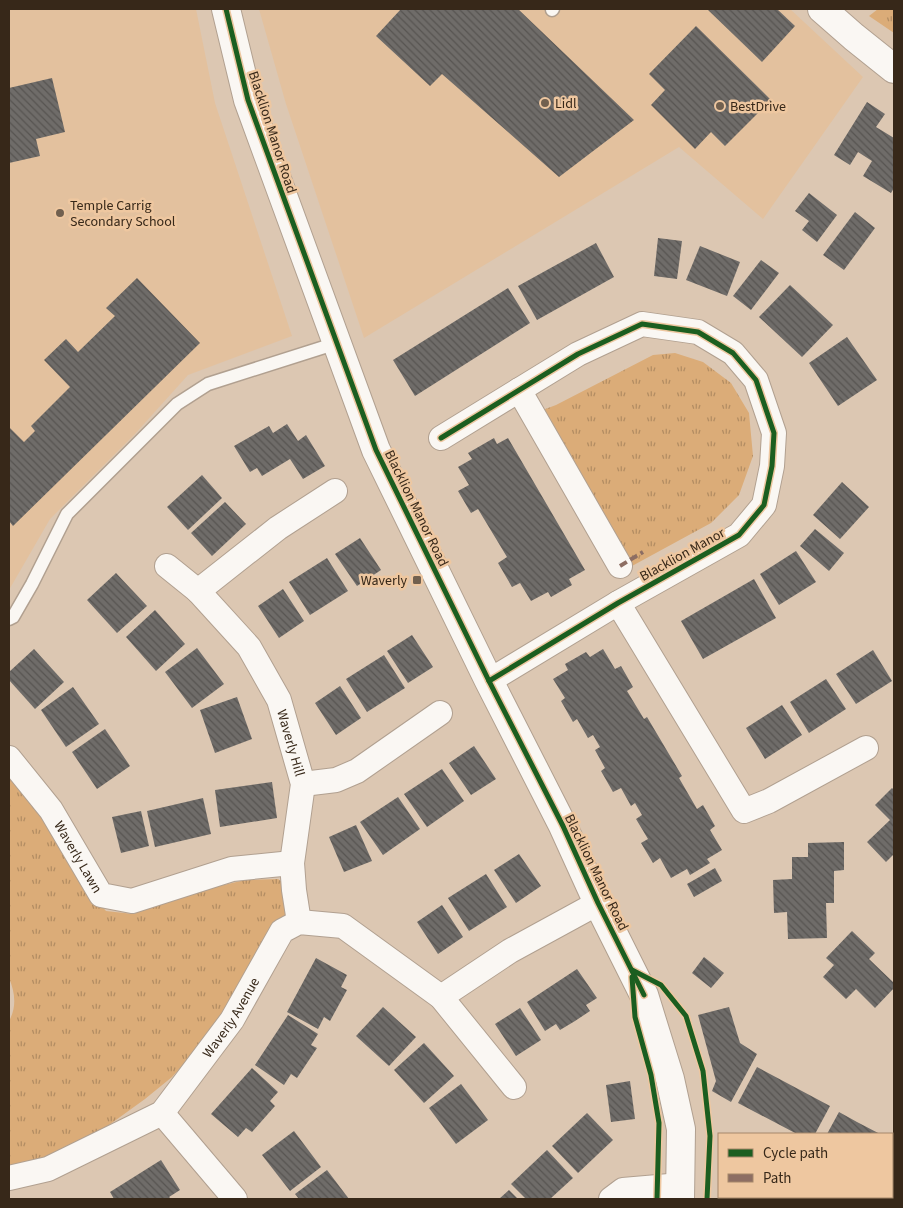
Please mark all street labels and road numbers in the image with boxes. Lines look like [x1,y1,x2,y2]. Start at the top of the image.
street label: Blacklion Manor Road [243,69,301,196]
street label: Blacklion Manor Road [379,447,453,570]
street label: Blacklion Manor [636,523,729,587]
street label: Waverly Hill [271,707,309,779]
street label: Blacklion Manor Road [559,811,633,934]
street label: Waverly Lawn [49,817,107,897]
street label: Waverly Avenue [198,974,265,1062]

